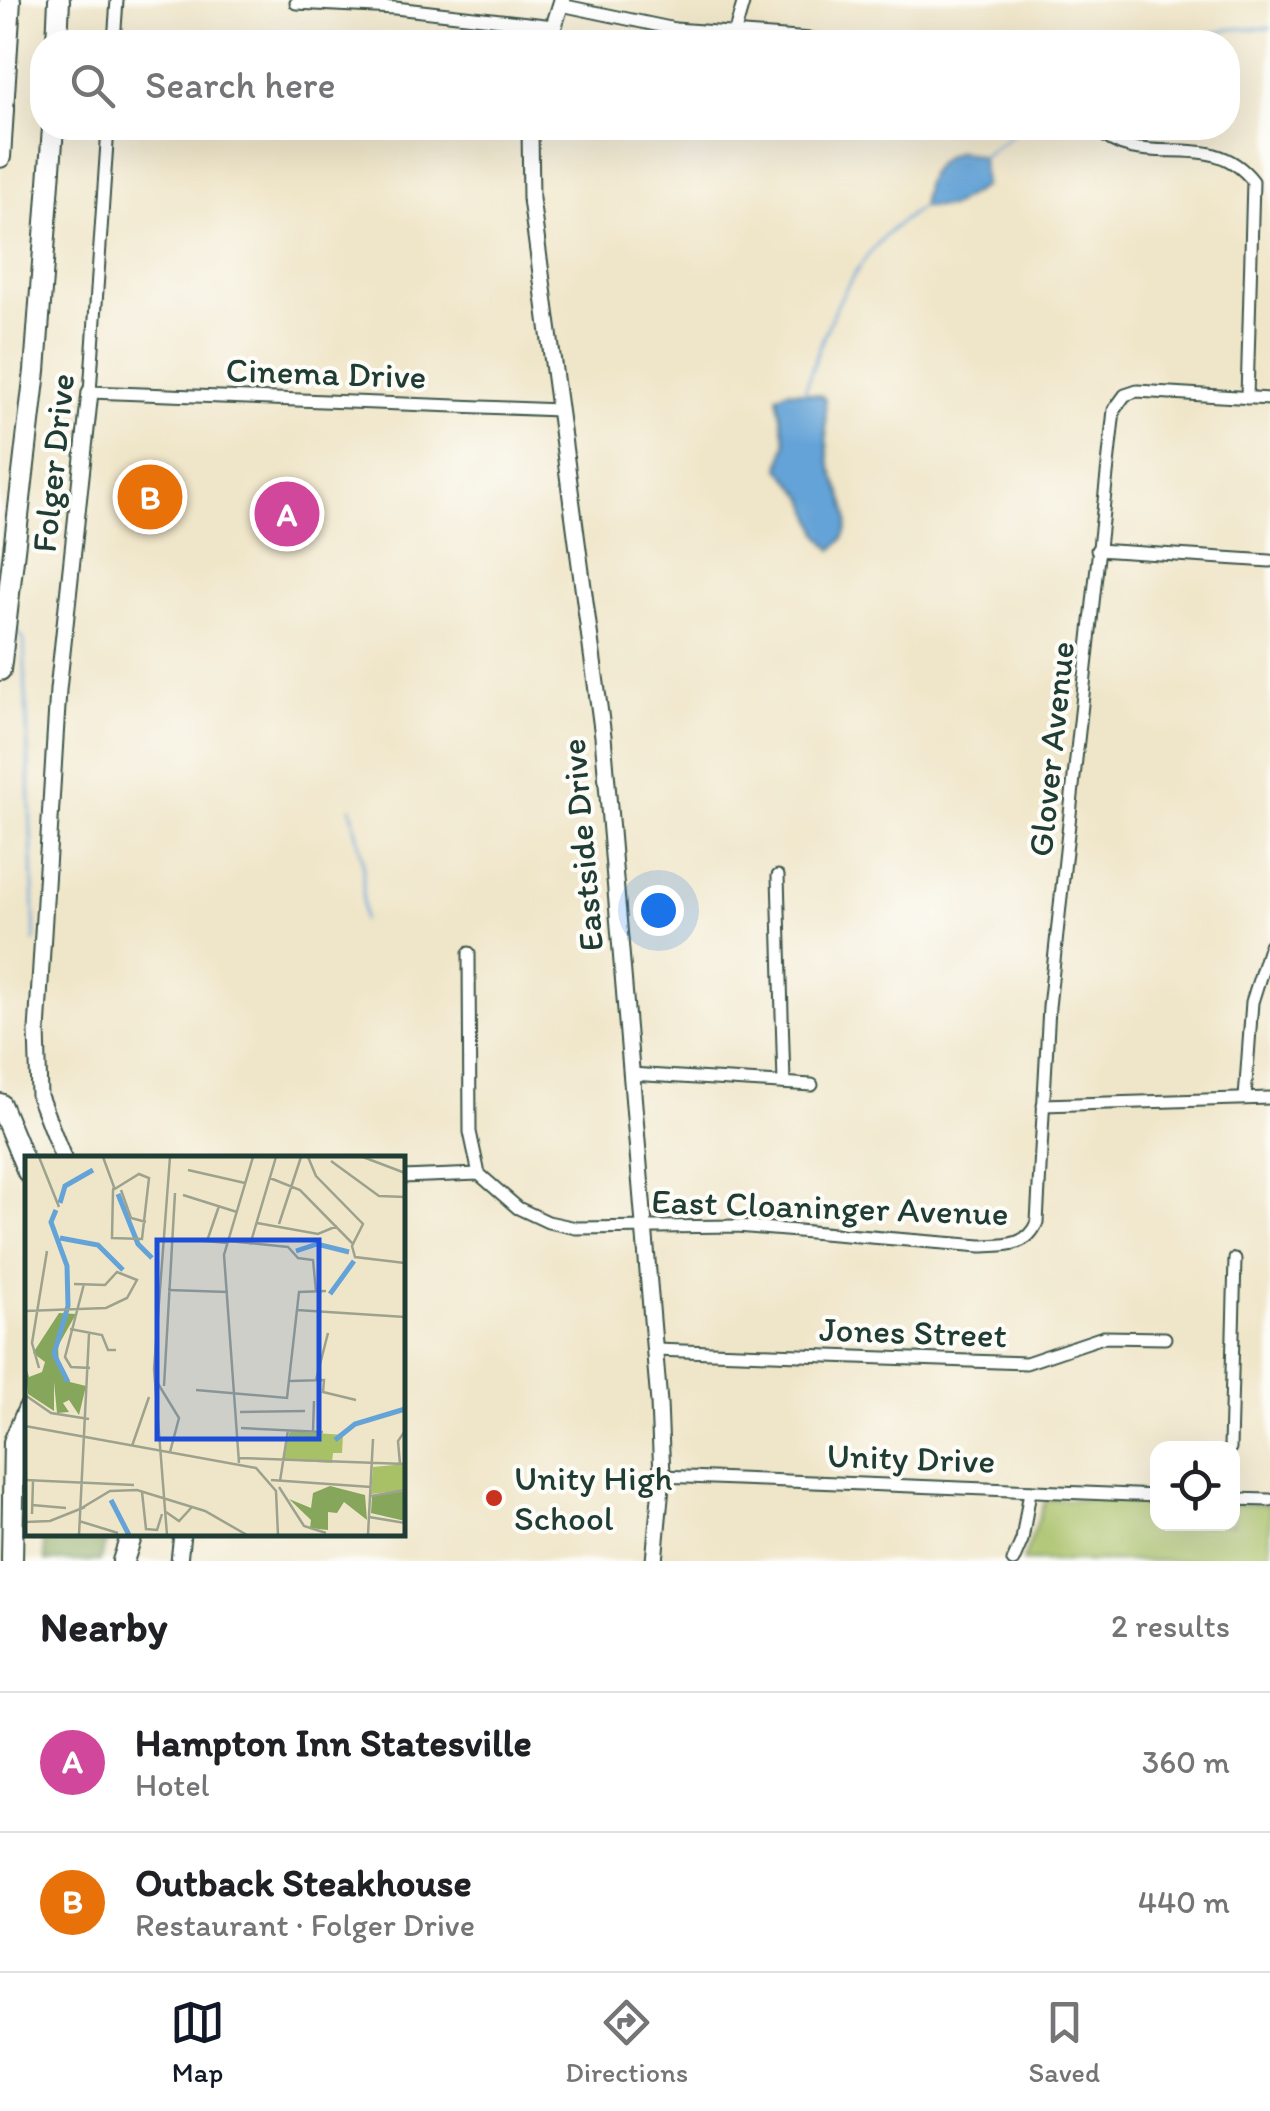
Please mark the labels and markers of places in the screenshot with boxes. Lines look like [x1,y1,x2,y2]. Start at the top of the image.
pin: B [118,460,182,534]
pin: A [254,476,320,552]
place label: Unity High School [514,1457,673,1539]
marker: Unity High School [483,1487,505,1509]

